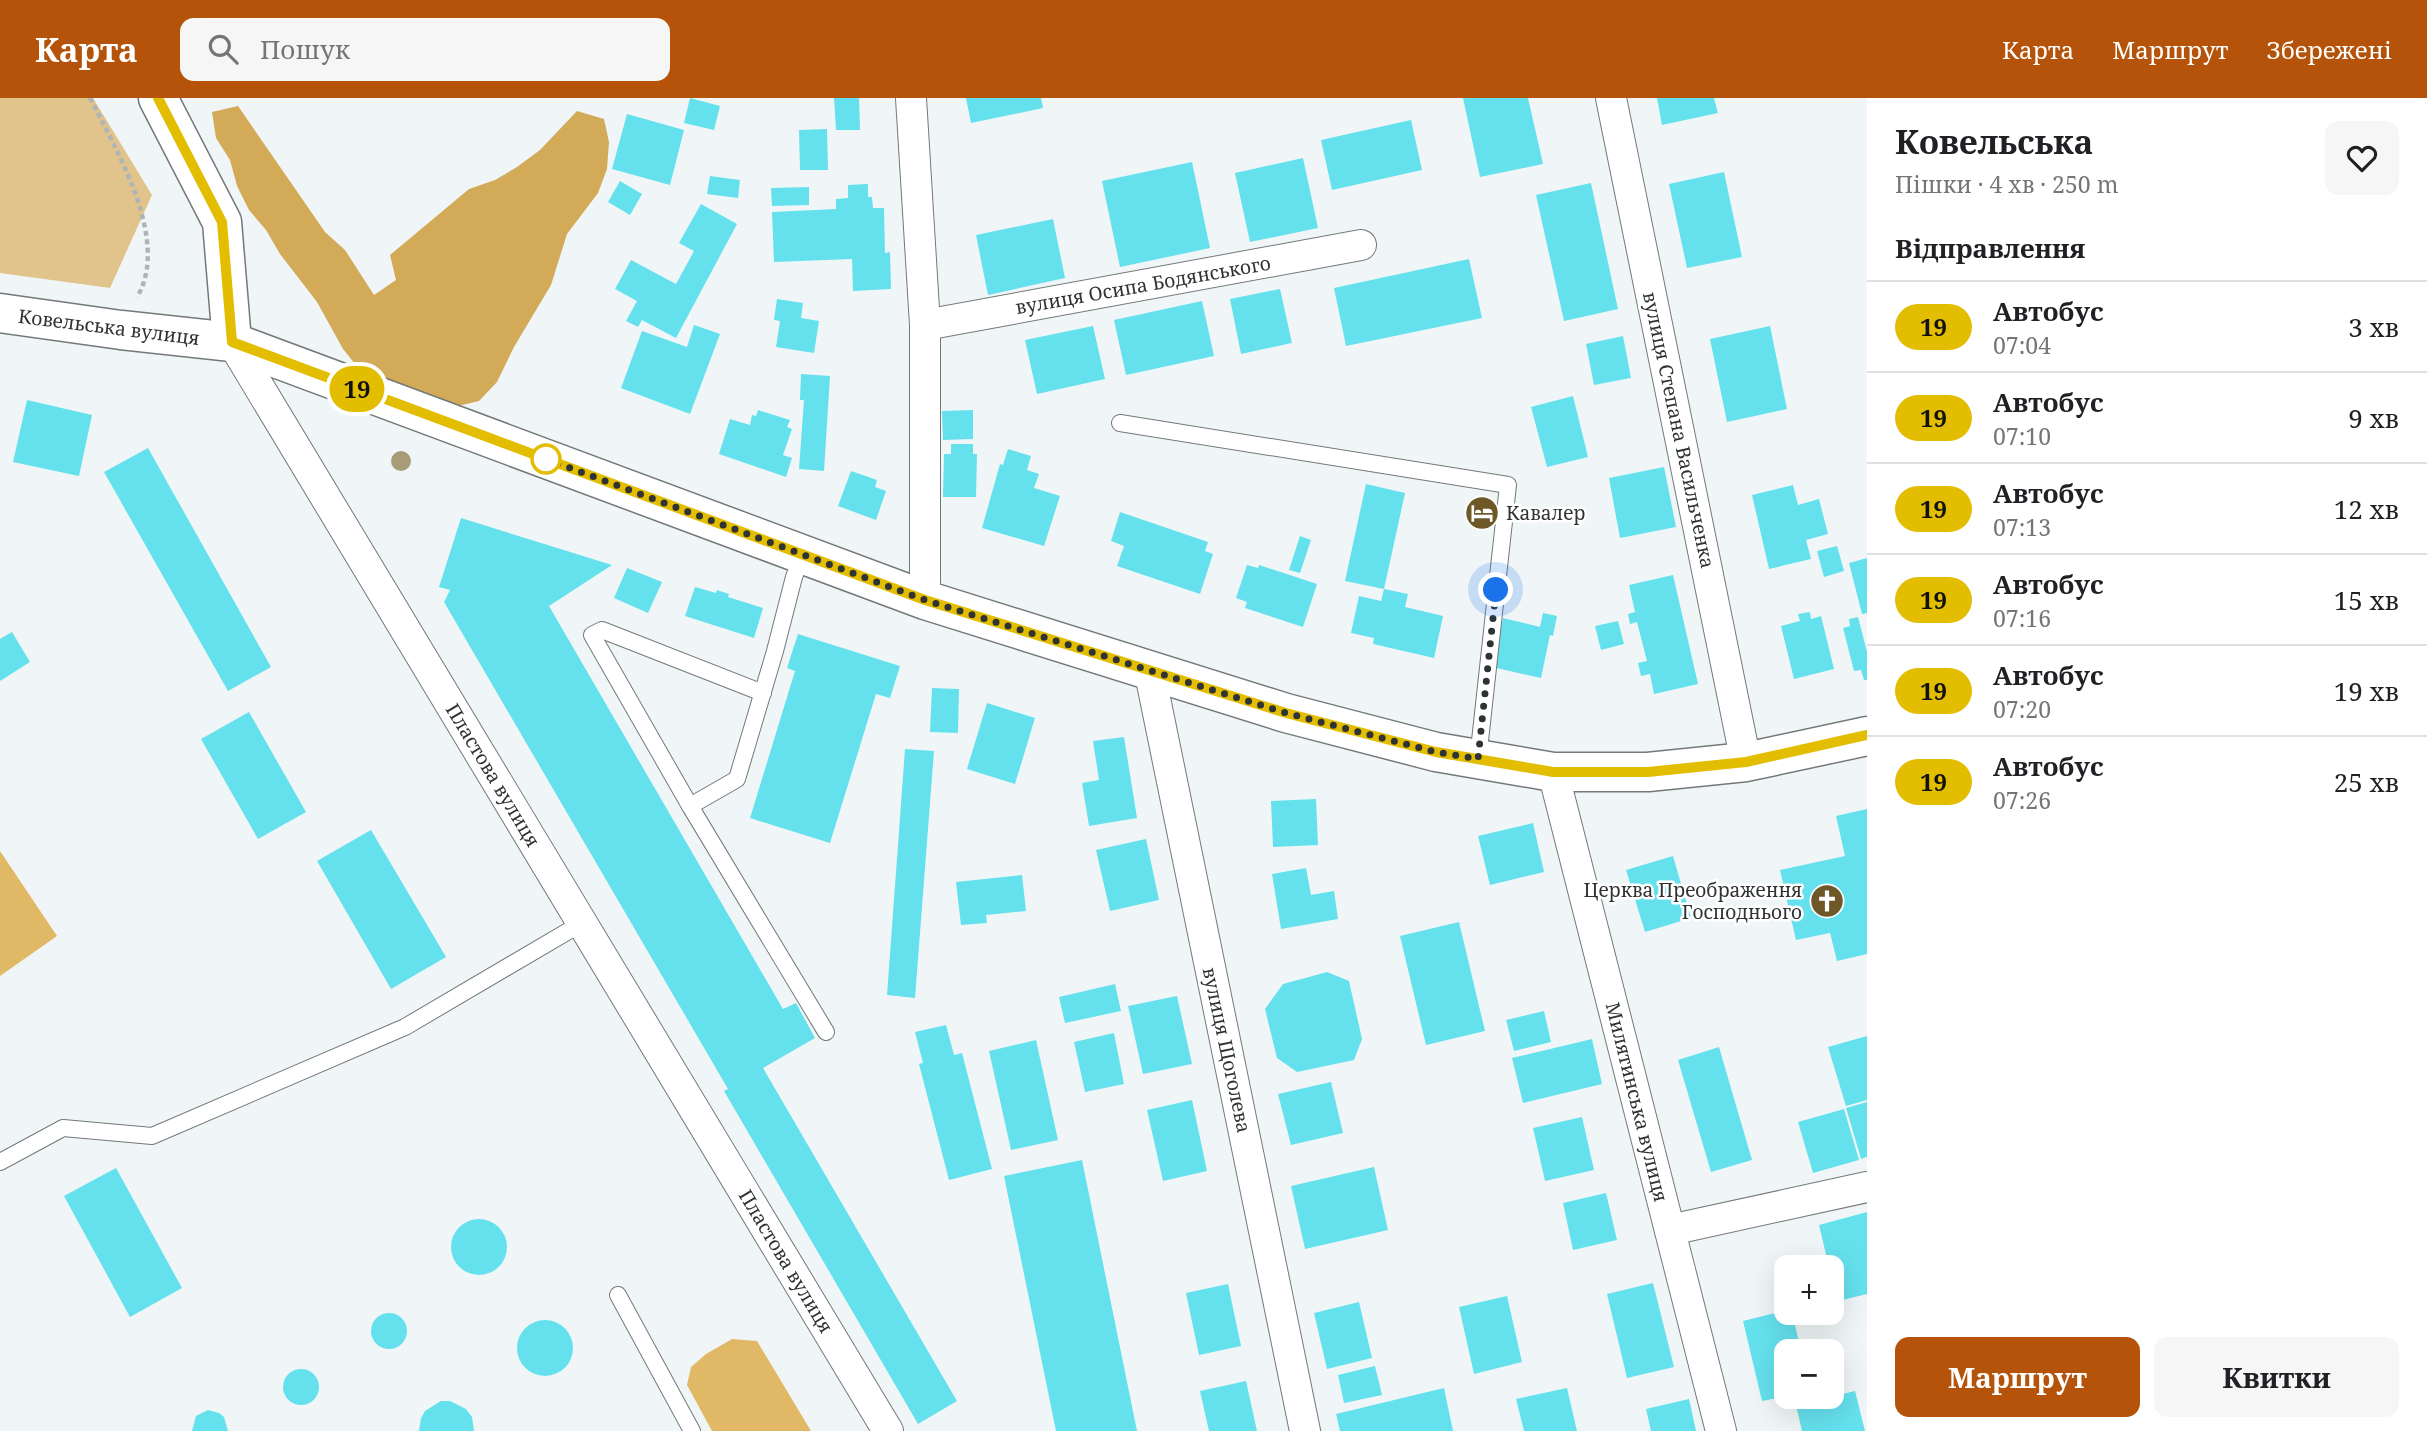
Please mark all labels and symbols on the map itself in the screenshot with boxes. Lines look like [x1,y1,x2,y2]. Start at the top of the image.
street label: вулиця Осипа Бодянського [1013,250,1273,320]
street label: вулиця Степана Васильченка [1637,289,1721,571]
street label: Ковельська вулиця [17,303,201,351]
line badge: 19 [326,366,388,412]
unlabelled marker [531,444,561,474]
hotel icon: Кавалер [1463,494,1501,532]
place label: Кавалер [1506,500,1585,526]
your location [1478,572,1513,607]
street label: Пластова вулиця [440,698,546,852]
place label: Церква Преображення Господнього [1583,877,1802,925]
church icon: Церква Преображення Господнього [1808,882,1846,920]
street label: вулиця Щоголева [1197,965,1257,1135]
street label: Милятинська вулиця [1600,999,1674,1205]
street label: Пластова вулиця [733,1184,839,1338]

